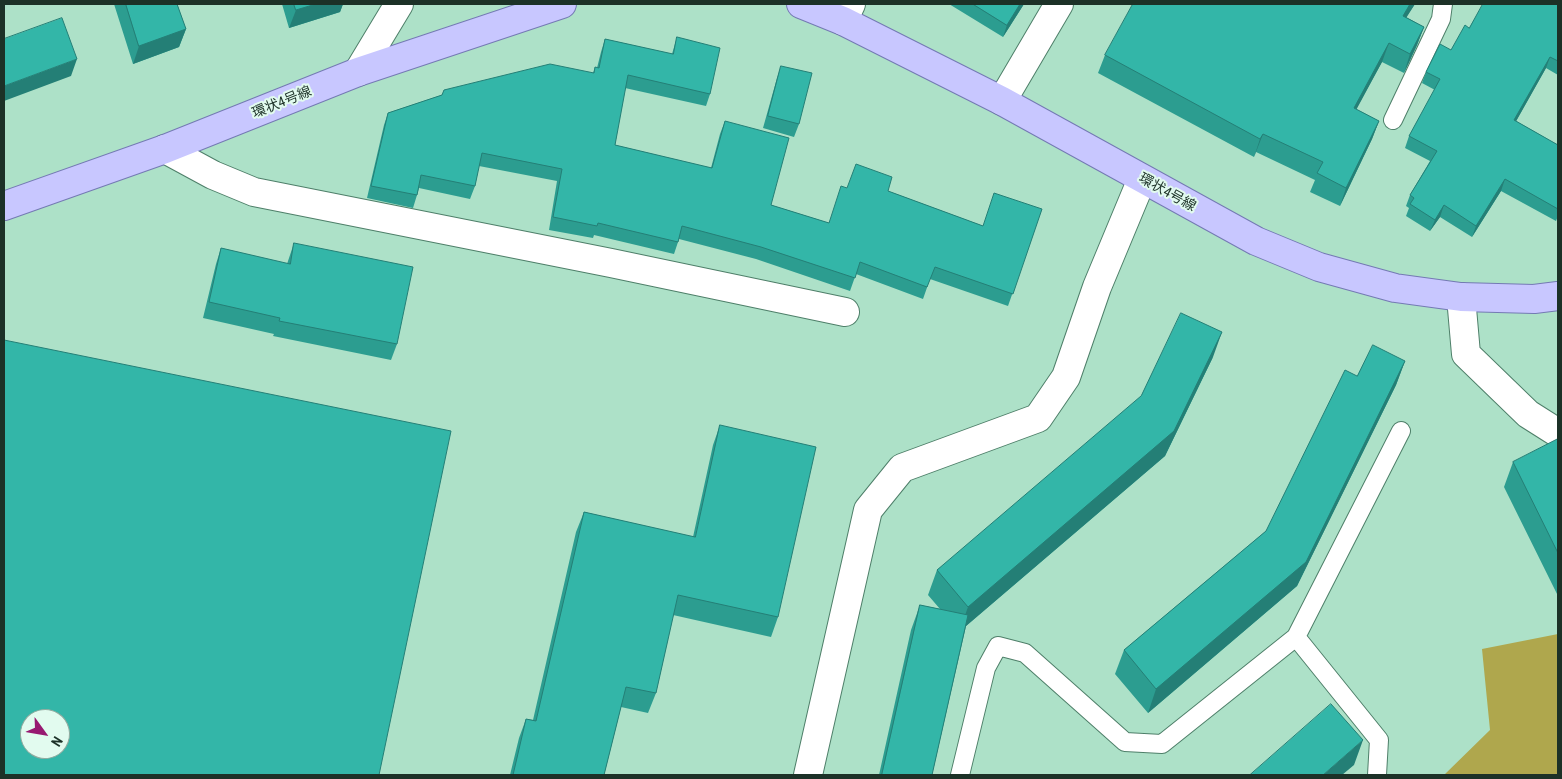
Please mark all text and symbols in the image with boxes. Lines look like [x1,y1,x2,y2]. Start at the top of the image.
street label: 環状4号線 [250,83,314,123]
street label: 環状4号線 [1135,170,1199,216]
north arrow [20,709,70,759]
text: N [48,734,66,749]

